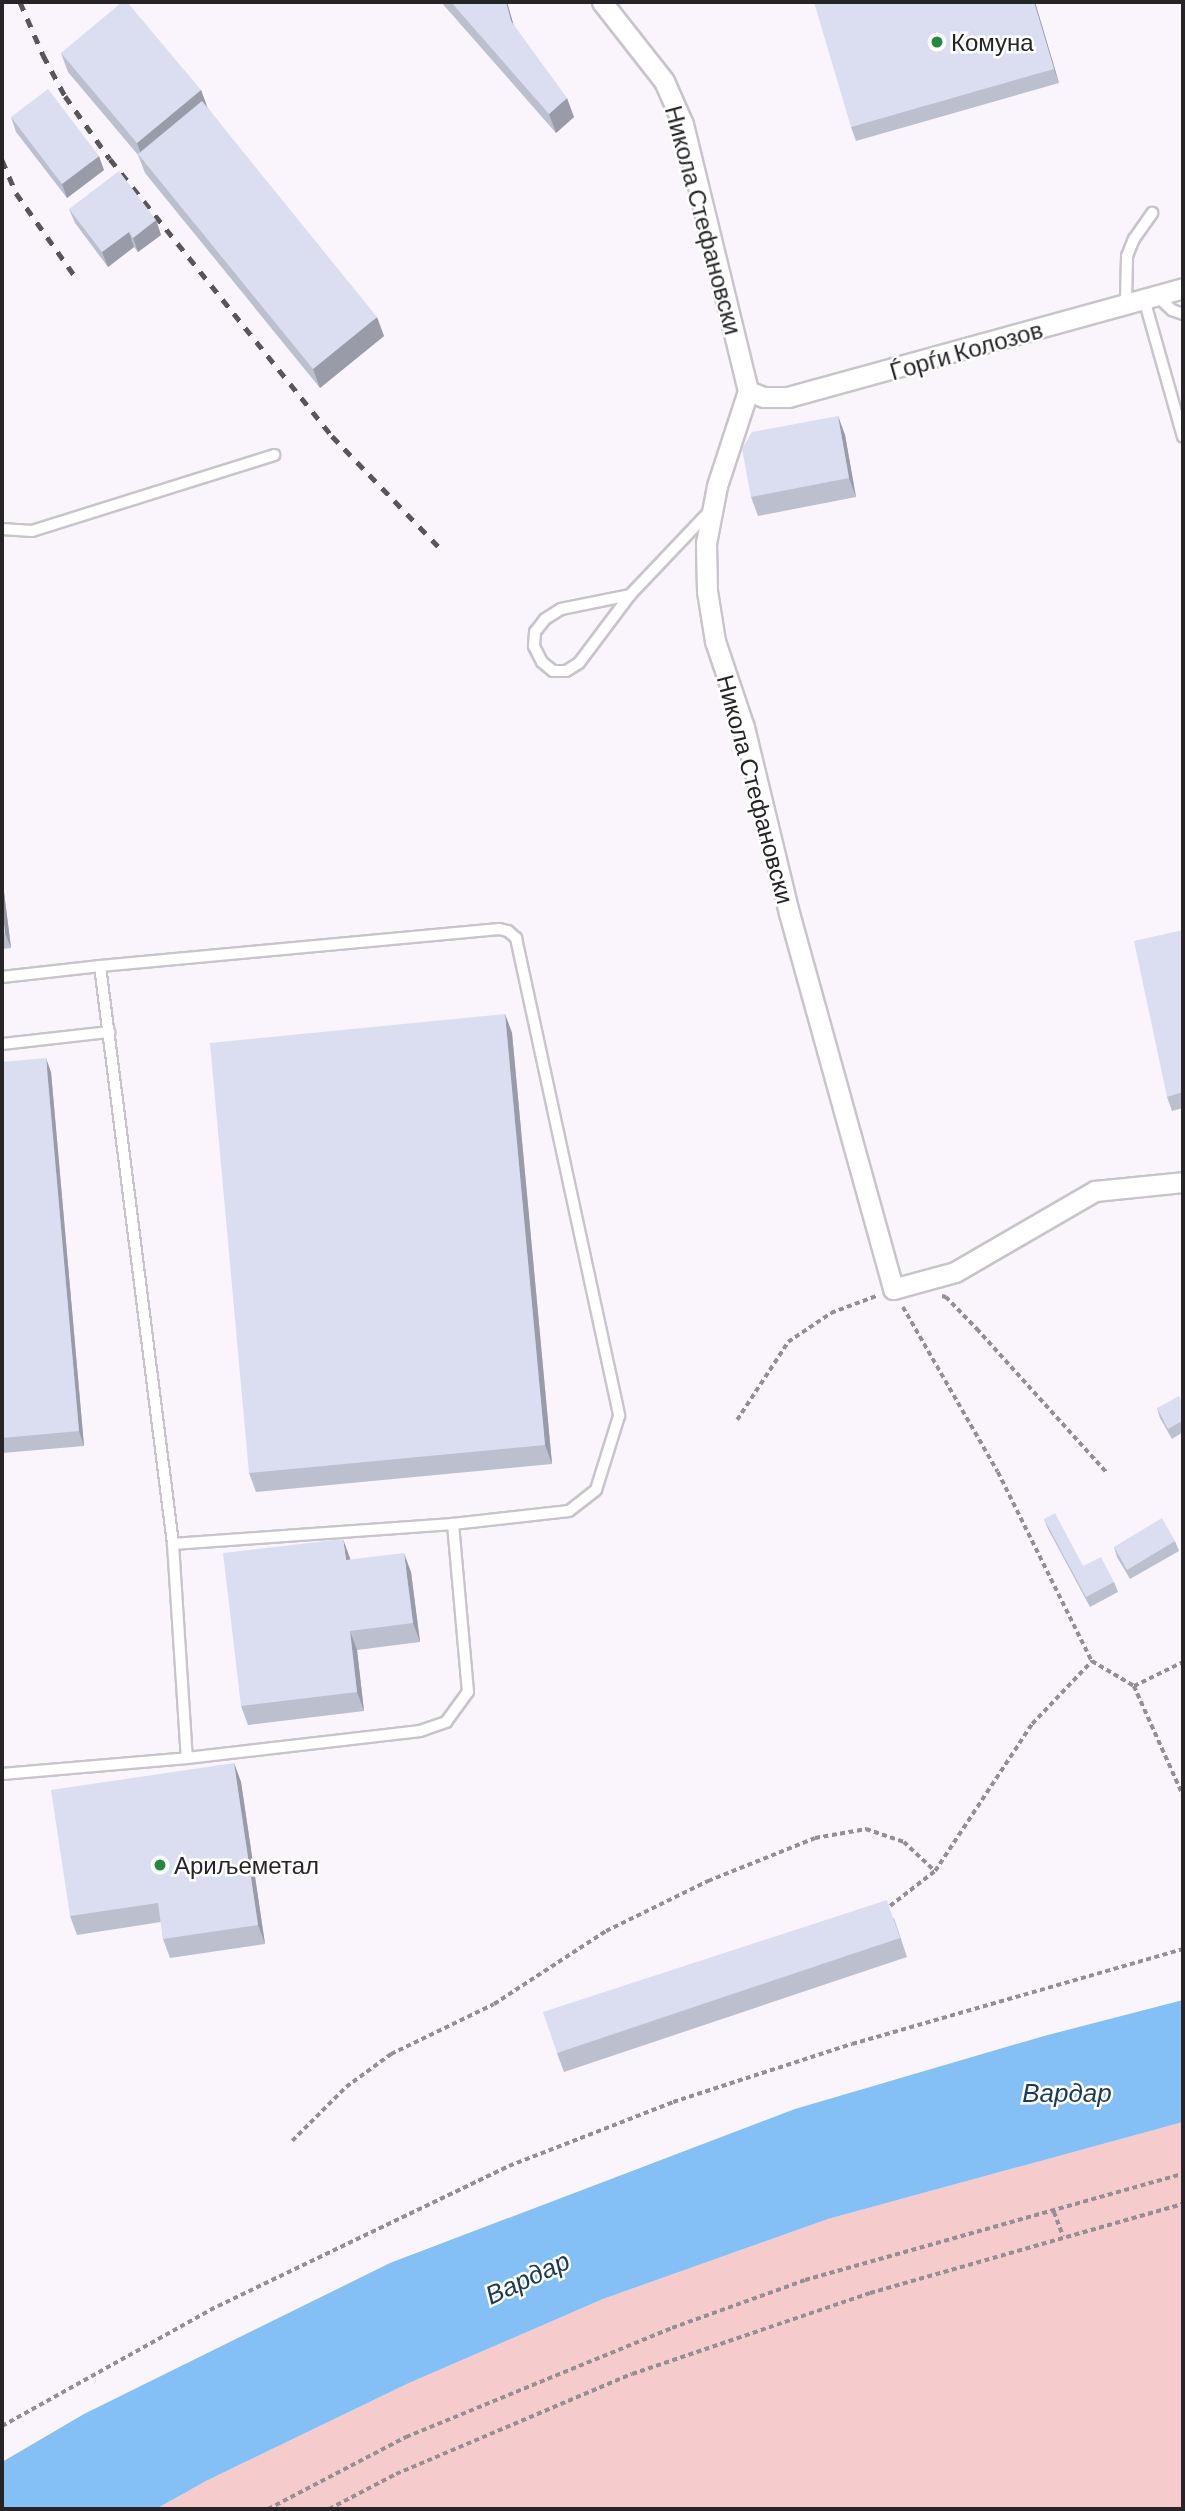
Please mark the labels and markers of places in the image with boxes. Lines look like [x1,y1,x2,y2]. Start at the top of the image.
place label: Комуна [951,28,1034,56]
marker: Комуна [929,34,945,50]
place label: Ариљеметал [174,1851,319,1879]
marker: Ариљеметал [152,1857,168,1873]

